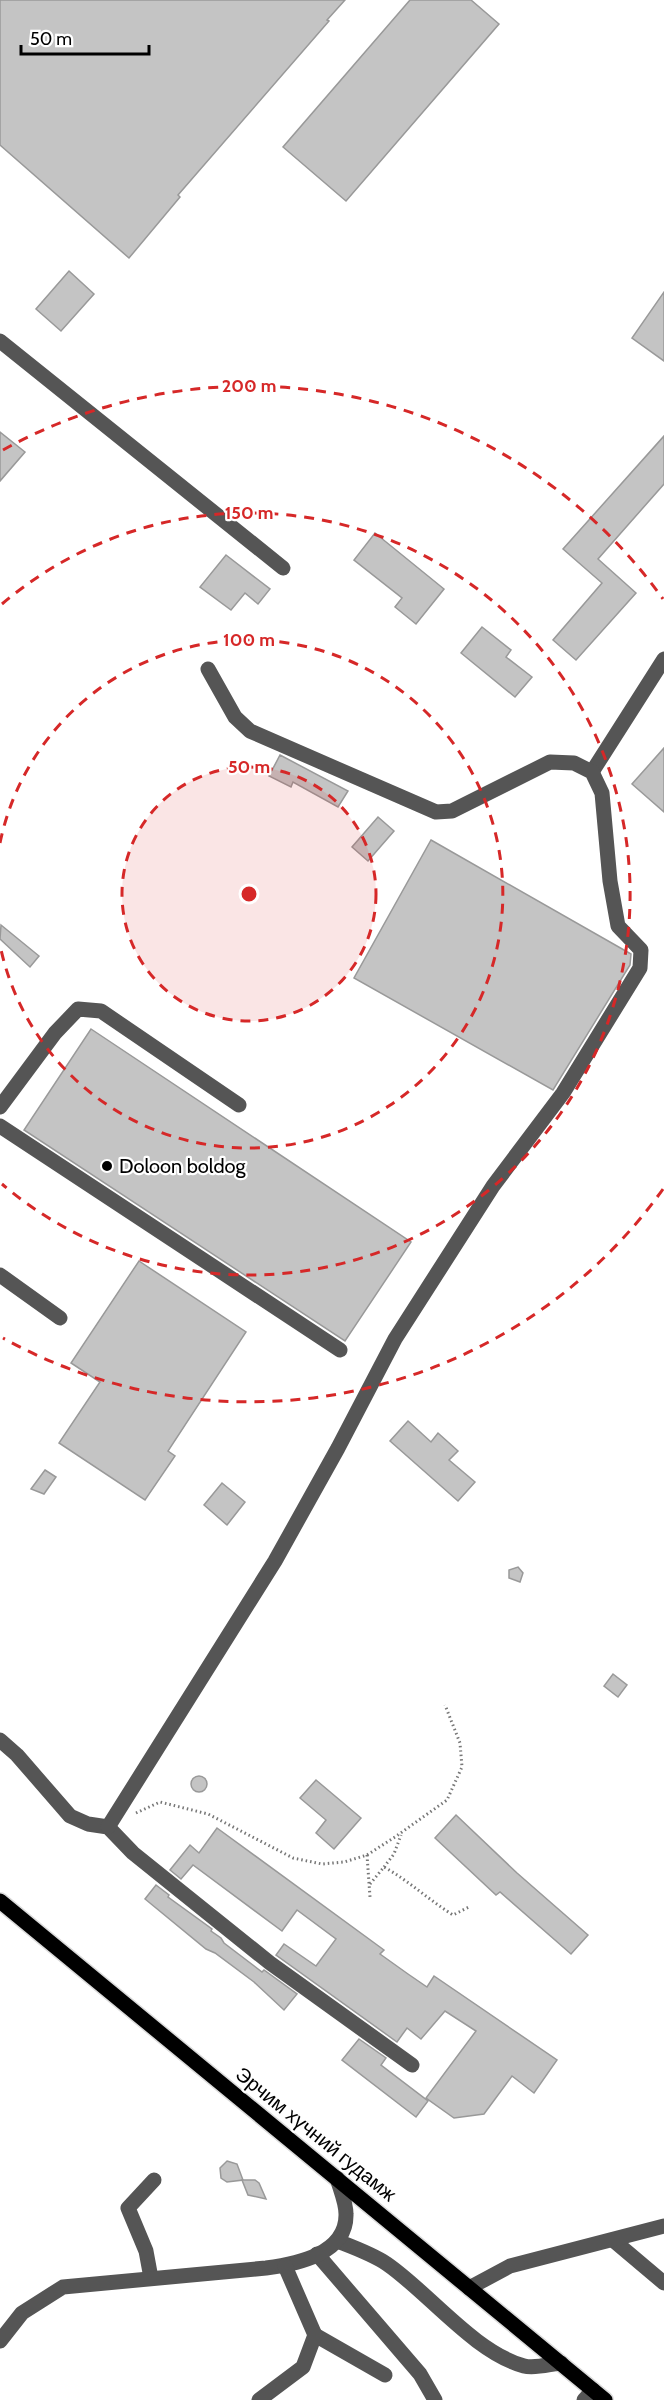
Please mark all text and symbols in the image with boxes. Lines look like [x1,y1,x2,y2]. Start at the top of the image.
scale bar [21,18,148,56]
text: 50 m [30,28,72,50]
text: 200 m [222,375,276,397]
text: 150 m [225,502,273,524]
text: 100 m [223,629,275,651]
text: 50 m [228,756,270,778]
centre of rings [239,884,259,904]
place label: Doloon boldog [119,1154,247,1178]
marker: Doloon boldog [100,1159,114,1173]
street label: Эрчим хүчний гудамж [231,2062,402,2207]

